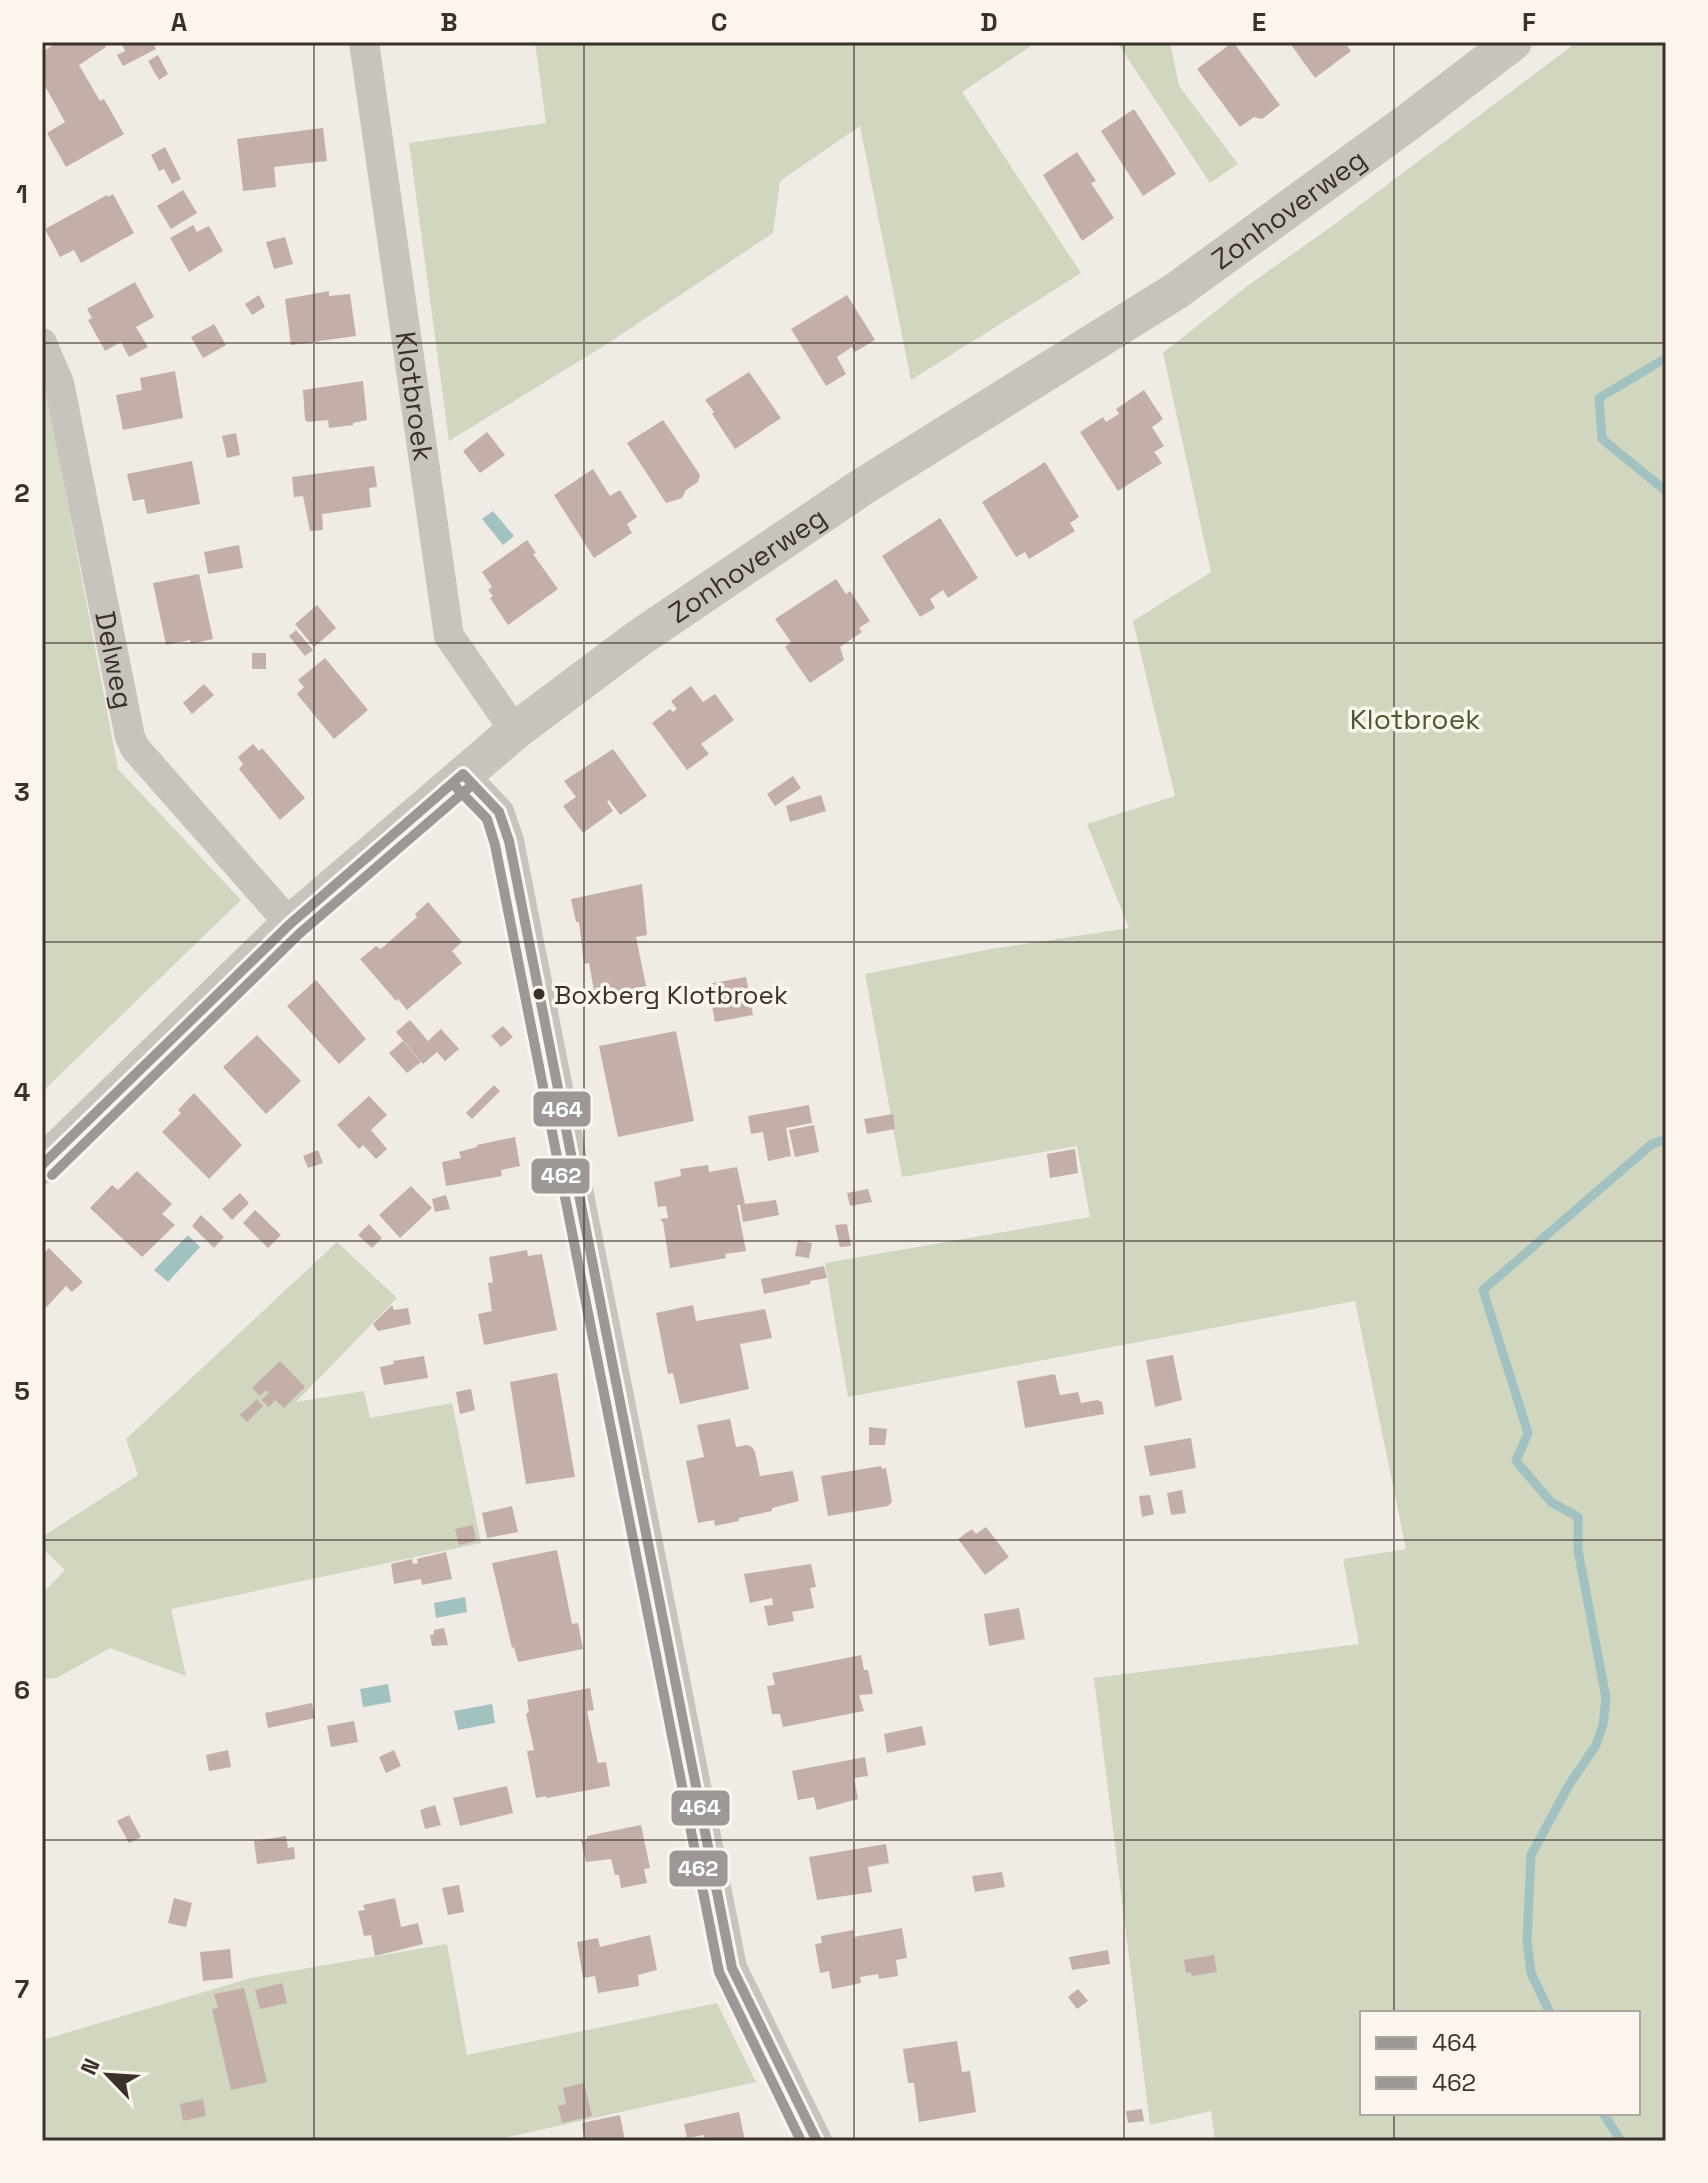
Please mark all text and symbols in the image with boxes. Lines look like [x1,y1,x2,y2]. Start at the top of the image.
text: A [171,5,188,39]
text: B [440,5,458,39]
text: C [711,5,727,39]
text: D [980,5,998,39]
text: E [1252,5,1266,39]
text: F [1522,5,1536,39]
street label: Zonhoverweg [1204,141,1373,277]
text: 1 [16,177,28,211]
street label: Klotbroek [388,329,442,464]
text: 2 [14,476,30,510]
street label: Zonhoverweg [662,499,833,631]
street label: Delweg [87,608,142,712]
park label: Klotbroek [1350,701,1480,737]
text: 3 [14,775,30,809]
place label: Boxberg Klotbroek [554,978,788,1012]
marker: Boxberg Klotbroek [531,986,547,1002]
text: 4 [14,1075,30,1109]
line badge: 464 [532,1090,592,1128]
text: 464 [541,1095,583,1123]
line badge: 462 [530,1157,591,1195]
text: 462 [541,1161,581,1189]
text: 5 [14,1374,30,1408]
text: 6 [14,1673,30,1707]
line badge: 464 [670,1789,731,1827]
text: 464 [679,1793,721,1821]
line badge: 462 [668,1849,729,1888]
text: 462 [678,1854,718,1882]
text: 7 [15,1972,29,2006]
legend [1360,2011,1640,2115]
text: 464 [1432,2027,1477,2058]
north arrow [68,2035,148,2115]
text: N [74,2054,106,2079]
text: 462 [1432,2067,1476,2098]

